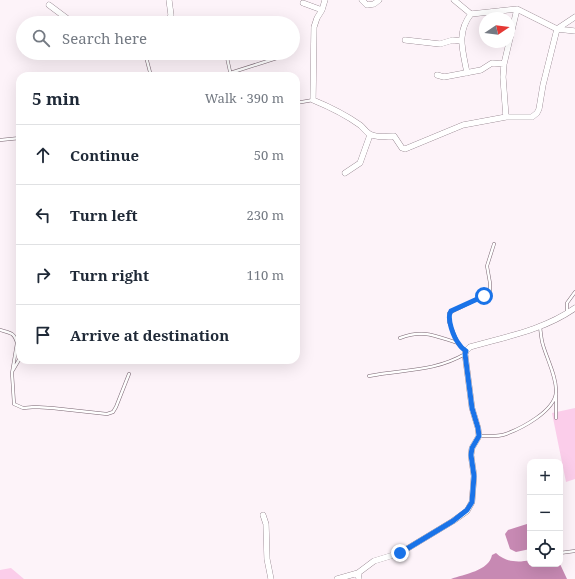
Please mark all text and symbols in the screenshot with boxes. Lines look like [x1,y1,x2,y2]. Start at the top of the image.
north arrow [479,12,515,48]
search box [16,16,300,60]
icon: search [30,27,52,49]
text: Search here [62,28,147,48]
text: 5 min [32,87,80,110]
text: Walk · 390 m [205,89,284,107]
icon: ahead [32,144,54,166]
text: Continue [70,145,139,165]
text: 50 m [254,146,284,164]
icon: left [32,204,54,226]
text: Turn left [70,205,138,225]
text: 230 m [247,206,284,224]
icon: right [32,264,54,286]
text: Turn right [70,265,149,285]
text: 110 m [247,266,284,284]
route start [475,287,493,305]
icon: arrive [32,324,54,346]
text: Arrive at destination [70,325,229,345]
map controls [527,459,563,567]
button: + [527,459,563,495]
button: − [527,495,563,531]
button: locate [527,531,563,567]
route end [391,544,409,562]

